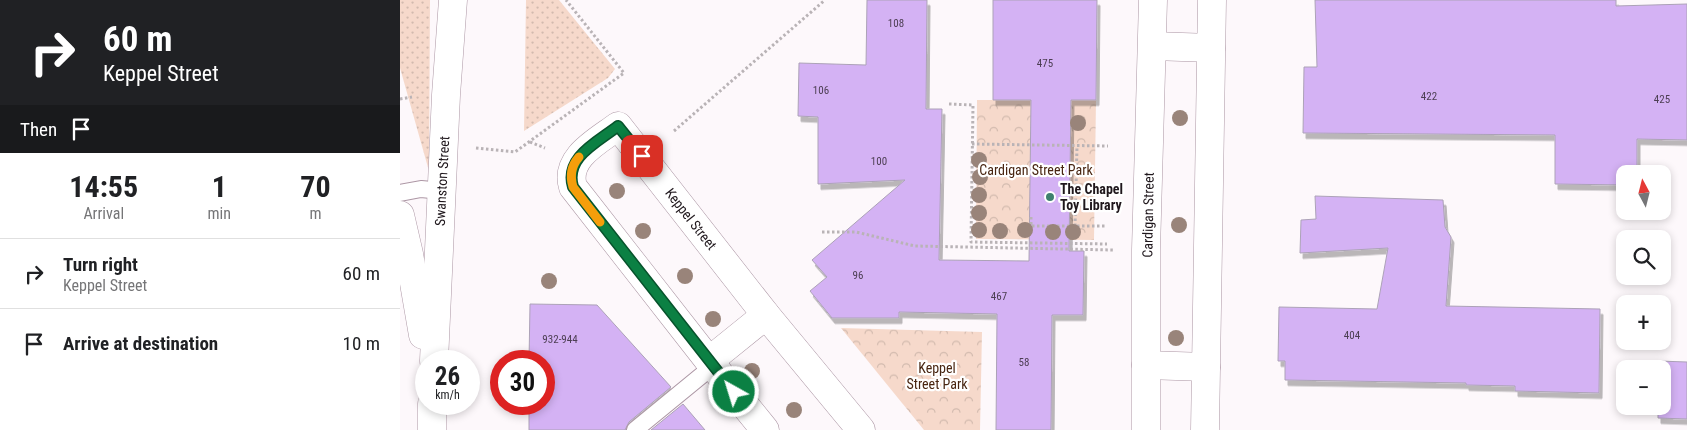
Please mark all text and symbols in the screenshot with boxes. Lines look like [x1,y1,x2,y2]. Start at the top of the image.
house number: 108 [888,17,904,30]
text: 60 m [103,19,172,60]
icon: right [20,20,85,85]
house number: 475 [1037,57,1053,70]
text: Keppel Street [103,61,219,86]
house number: 106 [813,84,829,97]
house number: 422 [1421,90,1437,103]
house number: 425 [1654,93,1670,106]
icon: arrive [67,115,95,143]
text: Then [20,118,57,141]
pin [621,135,663,177]
street label: Swanston Street [432,136,452,226]
icon: arrive [628,142,656,170]
house number: 100 [871,155,887,168]
park label: Cardigan Street Park [979,162,1093,178]
north arrow [1616,165,1671,220]
map controls [1616,165,1671,415]
text: 14:55 [69,169,138,204]
text: 1 [212,169,227,204]
text: 70 [300,169,331,204]
street label: Cardigan Street [1139,172,1157,258]
place label: The Chapel Toy Library [1060,181,1123,213]
street label: Keppel Street [662,185,720,253]
marker: The Chapel Toy Library [1044,191,1056,203]
text: Arrival [83,204,124,223]
text: min [208,204,231,223]
text: m [309,204,322,223]
button: search [1616,230,1671,285]
text: Turn right [63,253,138,276]
icon: right [20,260,48,288]
text: 60 m [343,262,380,285]
house number: 96 [853,269,863,282]
text: Keppel Street [63,276,147,295]
house number: 467 [991,290,1007,303]
button: + [1616,295,1671,350]
house number: 404 [1344,329,1361,342]
icon: arrive [20,330,48,358]
text: Arrive at destination [63,332,218,355]
text: 10 m [343,332,380,355]
house number: 932-944 [542,333,578,346]
speed limit sign: 30 [490,350,555,415]
house number: 58 [1019,356,1029,369]
park label: Keppel Street Park [907,360,968,392]
button: − [1616,360,1671,415]
text: 26 [435,362,460,391]
position arrow [707,365,759,417]
text: km/h [435,388,460,402]

